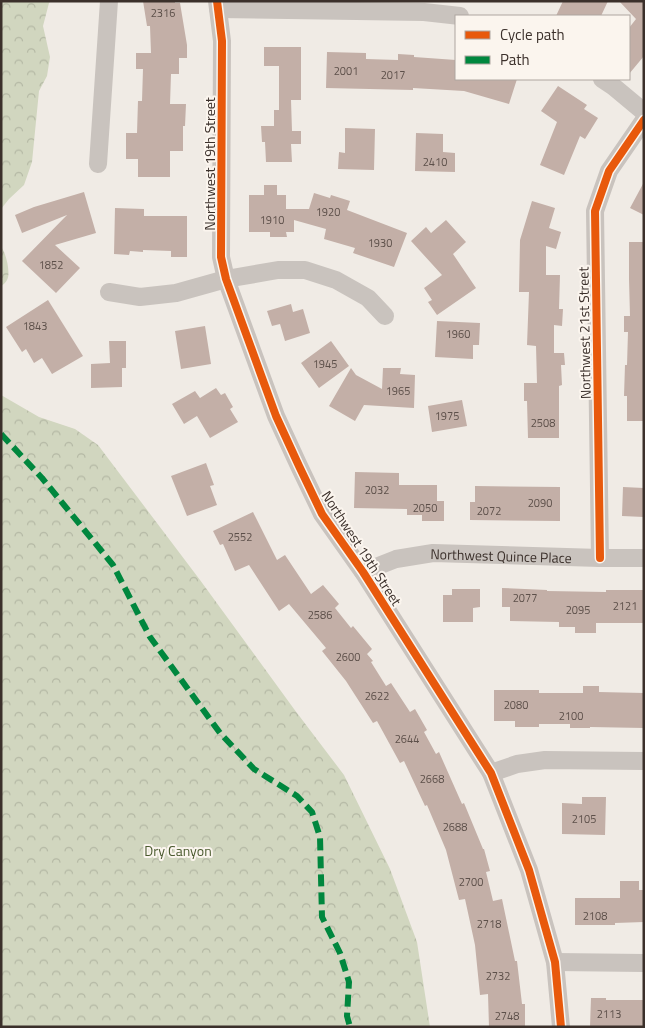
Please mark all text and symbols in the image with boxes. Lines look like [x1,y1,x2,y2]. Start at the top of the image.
house number: 2316 [151,5,175,21]
legend [455,15,630,80]
text: Cycle path [500,23,565,46]
text: Path [500,48,530,71]
house number: 2001 [334,63,358,79]
house number: 2017 [381,67,405,83]
street label: Northwest 19th Street [199,97,220,231]
house number: 2410 [423,154,447,170]
house number: 1920 [316,204,340,220]
house number: 1910 [260,212,284,228]
house number: 1930 [368,235,392,251]
house number: 1852 [39,257,63,273]
street label: Northwest 21st Street [572,267,596,399]
house number: 1843 [23,318,47,334]
house number: 1960 [446,326,470,342]
house number: 1945 [313,356,337,372]
house number: 1965 [386,383,410,399]
house number: 1975 [435,408,459,424]
house number: 2508 [531,415,555,431]
house number: 2032 [365,482,389,498]
street label: Northwest 19th Street [317,486,407,610]
house number: 2090 [528,495,552,511]
house number: 2050 [413,500,437,516]
house number: 2072 [477,503,501,519]
house number: 2552 [228,529,252,545]
street label: Northwest Quince Place [430,542,572,568]
house number: 2077 [513,590,537,606]
house number: 2121 [613,598,637,614]
house number: 2095 [566,602,590,618]
house number: 2586 [308,607,332,623]
house number: 2600 [336,649,360,665]
house number: 2622 [365,688,389,704]
house number: 2080 [504,697,528,713]
house number: 2100 [559,708,583,724]
house number: 2644 [395,731,419,747]
house number: 2668 [420,771,444,787]
house number: 2105 [572,811,596,827]
house number: 2688 [443,819,467,835]
park label: Dry Canyon [144,840,212,861]
house number: 2700 [459,874,483,890]
house number: 2108 [583,908,607,924]
house number: 2718 [477,916,501,932]
house number: 2732 [486,968,510,984]
house number: 2113 [597,1006,621,1022]
house number: 2748 [495,1008,519,1024]

